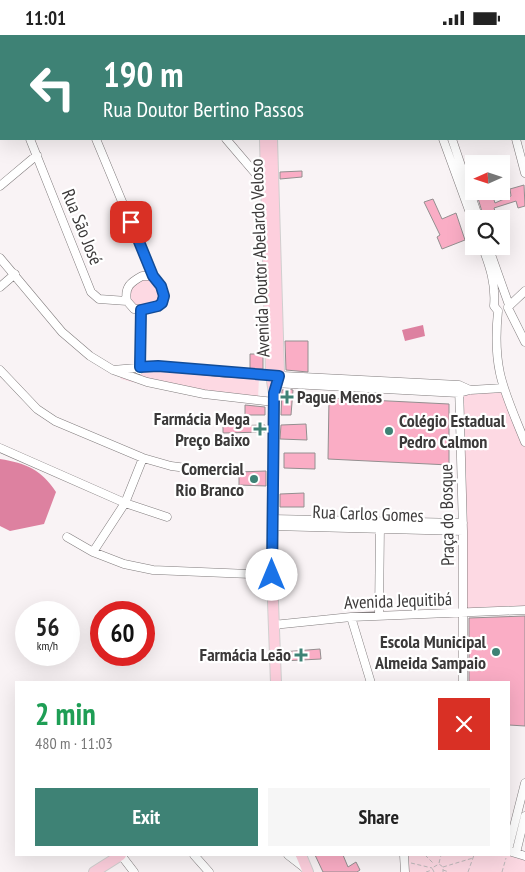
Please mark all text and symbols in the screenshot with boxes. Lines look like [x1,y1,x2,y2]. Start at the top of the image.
text: 11:01 [25,6,66,30]
text: 190 m [103,51,184,97]
icon: left [20,55,85,120]
text: Rua Doutor Bertino Passos [103,95,304,123]
north arrow [465,155,510,200]
map controls [465,155,510,255]
street label: Avenida Doutor Abelardo Veloso [245,158,274,358]
street label: Rua São José [57,186,108,268]
pin [110,201,152,243]
icon: arrive [117,208,145,236]
button: search [465,210,510,255]
place label: Pague Menos [297,385,382,408]
marker: Pague Menos [281,391,293,403]
place label: Farmácia Mega Preço Baixo [154,407,250,451]
place label: Colégio Estadual Pedro Calmon [399,409,506,453]
marker: Farmácia Mega Preço Baixo [254,423,266,435]
marker: Colégio Estadual Pedro Calmon [383,425,395,437]
place label: Comercial Rio Branco [176,457,245,501]
street label: Praça do Bosque [434,464,459,566]
marker: Comercial Rio Branco [248,473,260,485]
street label: Rua Carlos Gomes [312,500,424,527]
position arrow [245,548,297,600]
street label: Avenida Jequitibá [344,587,452,614]
speed limit sign: 60 [90,601,155,666]
text: 56 [36,611,59,643]
place label: Escola Municipal Almeida Sampaio [374,630,487,674]
text: km/h [37,638,58,653]
place label: Farmácia Leão [200,643,291,666]
marker: Escola Municipal Almeida Sampaio [490,646,502,658]
marker: Farmácia Leão [295,649,307,661]
text: 2 min [35,694,96,733]
button: close [438,698,490,750]
text: 480 m · 11:03 [35,733,113,753]
button: Exit [35,788,258,846]
button: Share [268,788,490,846]

